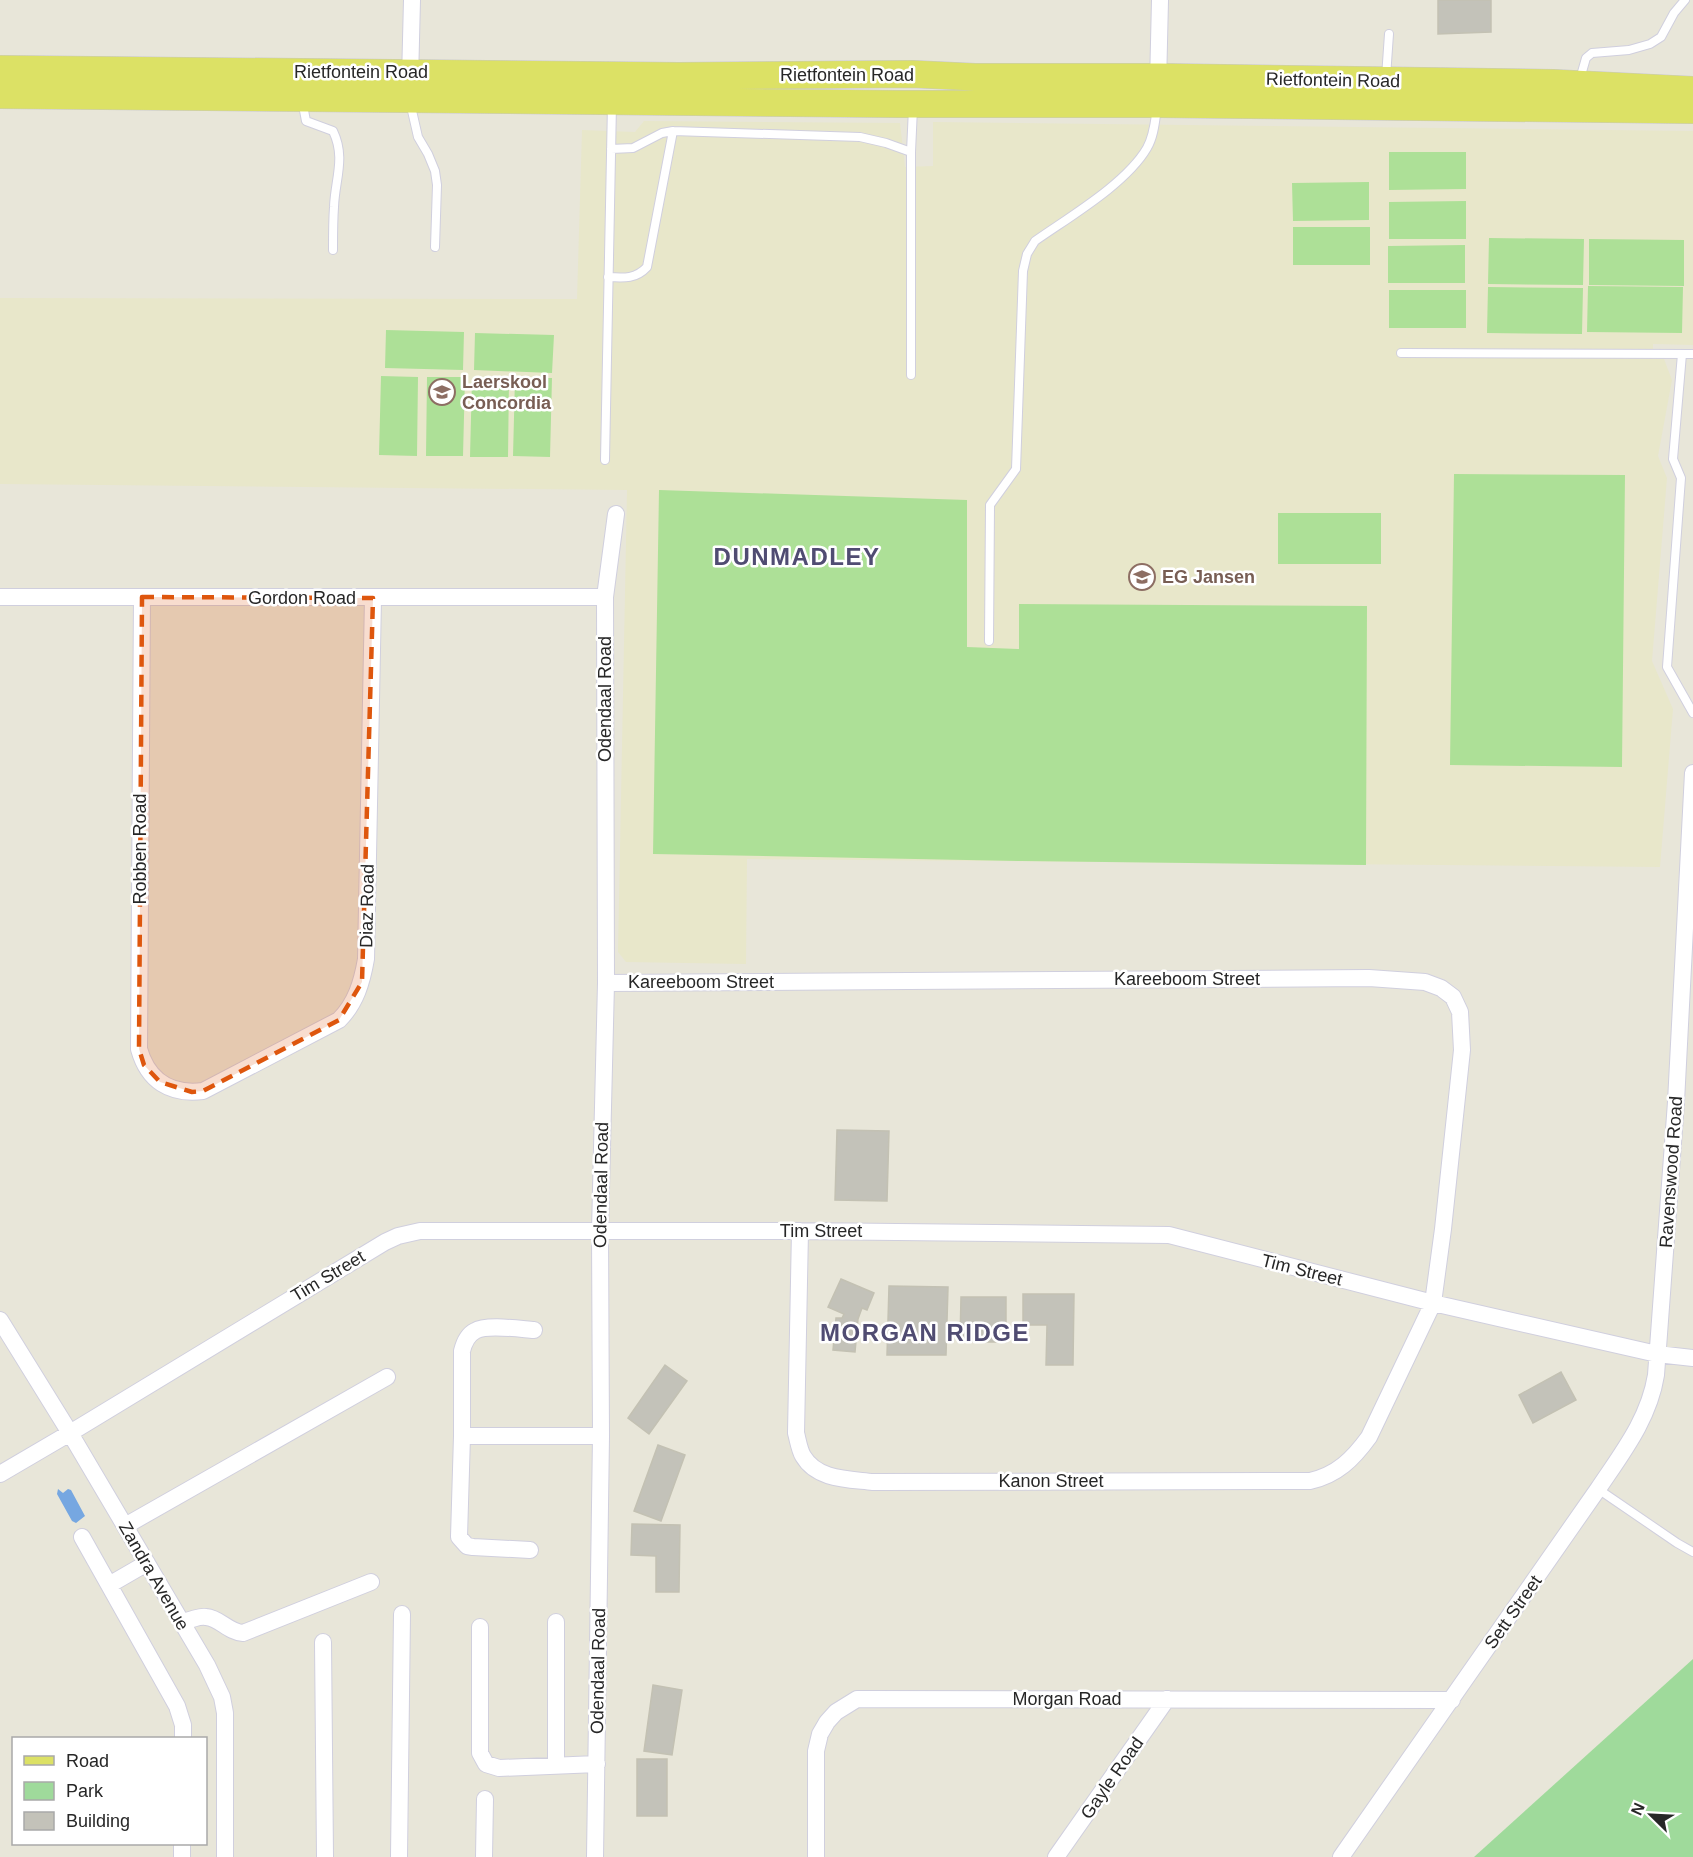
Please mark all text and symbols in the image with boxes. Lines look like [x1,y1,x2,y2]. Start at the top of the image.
street label: Rietfontein Road [294,62,428,82]
street label: Rietfontein Road [780,65,914,85]
street label: Rietfontein Road [1266,69,1400,91]
place label: Laerskool Concordia [462,372,552,413]
school or university icon: Laerskool Concordia [427,377,457,407]
district label: DUNMADLEY [714,543,880,570]
school or university icon: EG Jansen [1127,562,1157,592]
place label: EG Jansen [1162,567,1255,587]
street label: Gordon Road [248,588,356,608]
street label: Odendaal Road [595,636,615,762]
street label: Robben Road [130,793,150,905]
street label: Diaz Road [356,864,378,948]
street label: Kareeboom Street [1114,969,1260,989]
street label: Kareeboom Street [628,972,774,992]
street label: Ravenswood Road [1656,1095,1686,1249]
street label: Odendaal Road [590,1122,612,1248]
street label: Tim Street [780,1221,862,1241]
street label: Tim Street [288,1246,368,1306]
street label: Tim Street [1260,1250,1344,1290]
district label: MORGAN RIDGE [820,1319,1030,1346]
street label: Kanon Street [998,1471,1104,1491]
street label: Zandra Avenue [115,1518,193,1634]
street label: Sett Street [1480,1571,1546,1653]
street label: Odendaal Road [587,1608,609,1734]
street label: Morgan Road [1012,1689,1122,1709]
street label: Gayle Road [1077,1733,1147,1823]
legend [12,1737,207,1845]
text: Road [66,1751,109,1771]
text: Park [66,1781,104,1801]
north arrow [1621,1785,1681,1845]
text: N [1628,1800,1648,1818]
text: Building [66,1811,130,1831]

